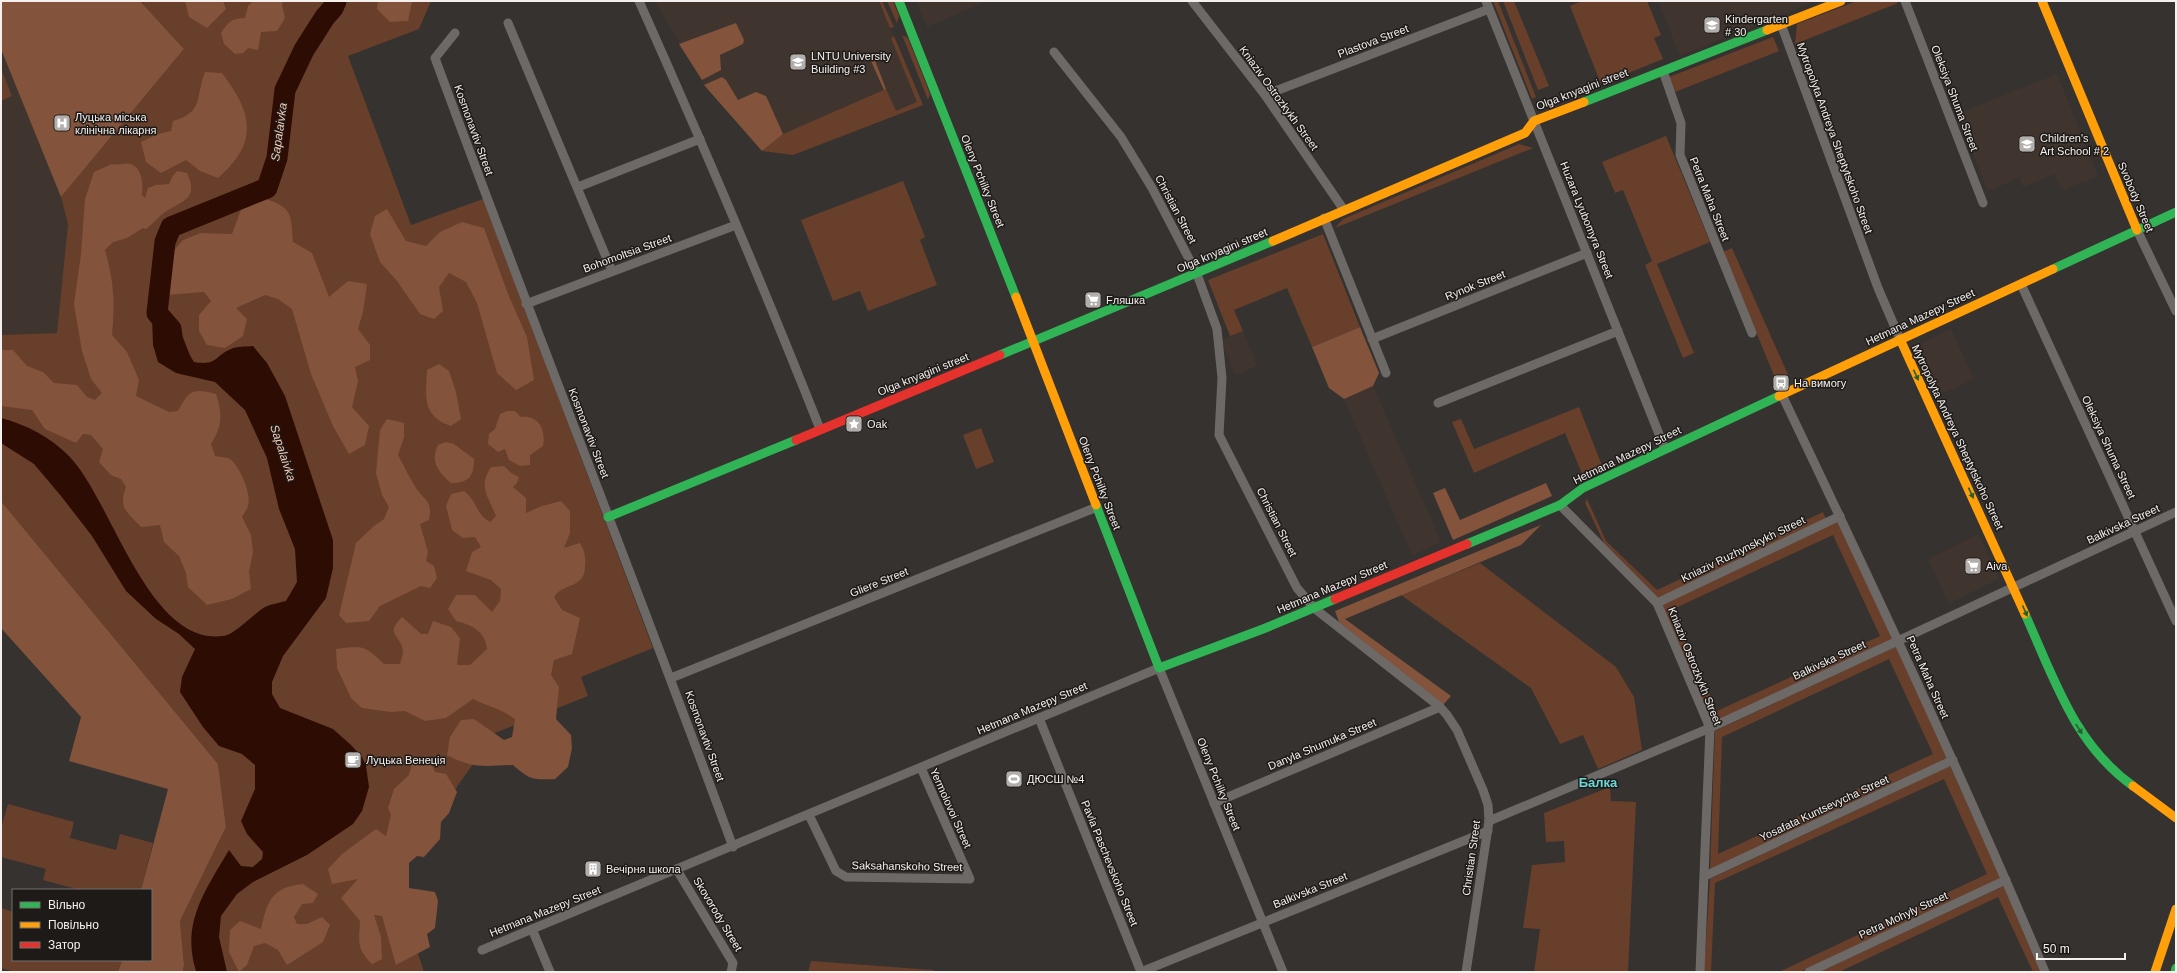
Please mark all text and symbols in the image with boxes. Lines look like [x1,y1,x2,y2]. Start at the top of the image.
place label: Kindergarten # 30 [1725,13,1788,38]
school or university icon: Kindergarten # 30 [1702,15,1722,35]
street label: Plastova Street [1336,22,1410,60]
street label: Mytropolyta Andreya Sheptytskoho Street [1795,41,1875,235]
street label: Oleksiya Shuma Street [1929,43,1981,153]
street label: Kniaziv Ostrozkykh Street [1237,44,1321,152]
place label: LNTU University Building #3 [811,50,892,75]
school or university icon: LNTU University Building #3 [788,52,808,72]
street label: Olga knyagini street [1534,66,1630,112]
street label: Kosmonavtiv Street [452,83,496,177]
water label: Sapalaivka [268,102,290,162]
place label: Луцька міська клінічна лікарня [75,111,157,136]
hospital icon: Луцька міська клінічна лікарня [52,113,72,133]
place label: Children's Art School # 2 [2040,132,2109,157]
street label: Oleny Pchilky Street [959,133,1007,229]
school or university icon: Children's Art School # 2 [2017,134,2037,154]
street label: Petra Maha Street [1688,155,1732,243]
street label: Huzara Lyubomyra Street [1558,160,1616,280]
street label: Svobody Street [2116,160,2156,234]
street label: Christian Street [1153,173,1199,245]
street label: Olga knyagini street [1175,225,1269,275]
street label: Bohomoltsia Street [581,231,673,275]
street label: Rynok Street [1443,268,1507,302]
street label: Hetmana Mazepy Street [1864,286,1976,348]
supermarket icon: Fляшка [1083,290,1103,310]
place label: Fляшка [1106,294,1146,306]
street label: Mytropolyta Andreya Sheptytskoho Street [1910,343,2006,531]
street label: Olga knyagini street [876,350,970,398]
one-way arrow [1913,369,1919,380]
bus stop icon: На вимогу [1771,373,1791,393]
place label: На вимогу [1794,377,1847,389]
street label: Kosmonavtiv Street [566,386,612,480]
street label: Oleksiya Shuma Street [2080,393,2138,501]
place icon: Oak [844,414,864,434]
place label: Oak [867,418,888,430]
water label: Sapalaivka [267,423,299,483]
street label: Hetmana Mazepy Street [1571,424,1683,486]
street label: Oleny Pchilky Street [1077,435,1123,531]
street label: Christian Street [1254,486,1300,558]
one-way arrow [1968,487,1974,499]
street label: Balkivska Street [2085,502,2161,546]
street label: Kniaziv Ruzhynskykh Street [1679,514,1807,584]
supermarket icon: Aiva [1963,556,1983,576]
street label: Hetmana Mazepy Street [1275,558,1389,616]
place label: Aiva [1986,560,2008,572]
street label: Gliere Street [848,565,910,599]
street label: Kniaziv Ostrozkykh Street [1666,605,1724,727]
one-way arrow [2022,605,2028,616]
street label: Petra Maha Street [1904,634,1952,720]
street label: Balkivska Street [1791,638,1867,682]
street label: Hetmana Mazepy Street [975,679,1089,737]
street label: Kosmonavtiv Street [683,689,727,783]
street label: Danyla Shumuka Street [1266,716,1378,772]
one-way arrow [2075,724,2083,734]
street label: Oleny Pchilky Street [1195,736,1243,832]
cafe icon: Луцька Венеція [343,750,363,770]
place label: Луцька Венеція [366,754,445,766]
street label: Yermolovoi Street [928,766,974,850]
sports icon: ДЮСШ №4 [1004,769,1024,789]
place label: ДЮСШ №4 [1027,773,1084,785]
street label: Yosafata Kuntsevycha Street [1758,773,1890,843]
district label: Балка [1579,775,1618,790]
street label: Pavla Paschevskoho Street [1079,798,1141,928]
street label: Christian Street [1460,820,1482,896]
building icon: Вечірня школа [583,859,603,879]
street label: Saksahanskoho Street [852,859,962,873]
place label: Вечірня школа [606,863,682,875]
street label: Balkivska Street [1271,870,1349,910]
street label: Skovorody Street [691,875,745,953]
street label: Hetmana Mazepy Street [488,883,602,939]
legend [12,889,152,961]
street label: Petra Mohyly Street [1857,889,1949,941]
text: Вільно [48,898,86,912]
text: Повільно [48,918,99,932]
scale bar [2037,935,2125,961]
text: Затор [48,938,81,952]
text: 50 m [2043,942,2070,956]

